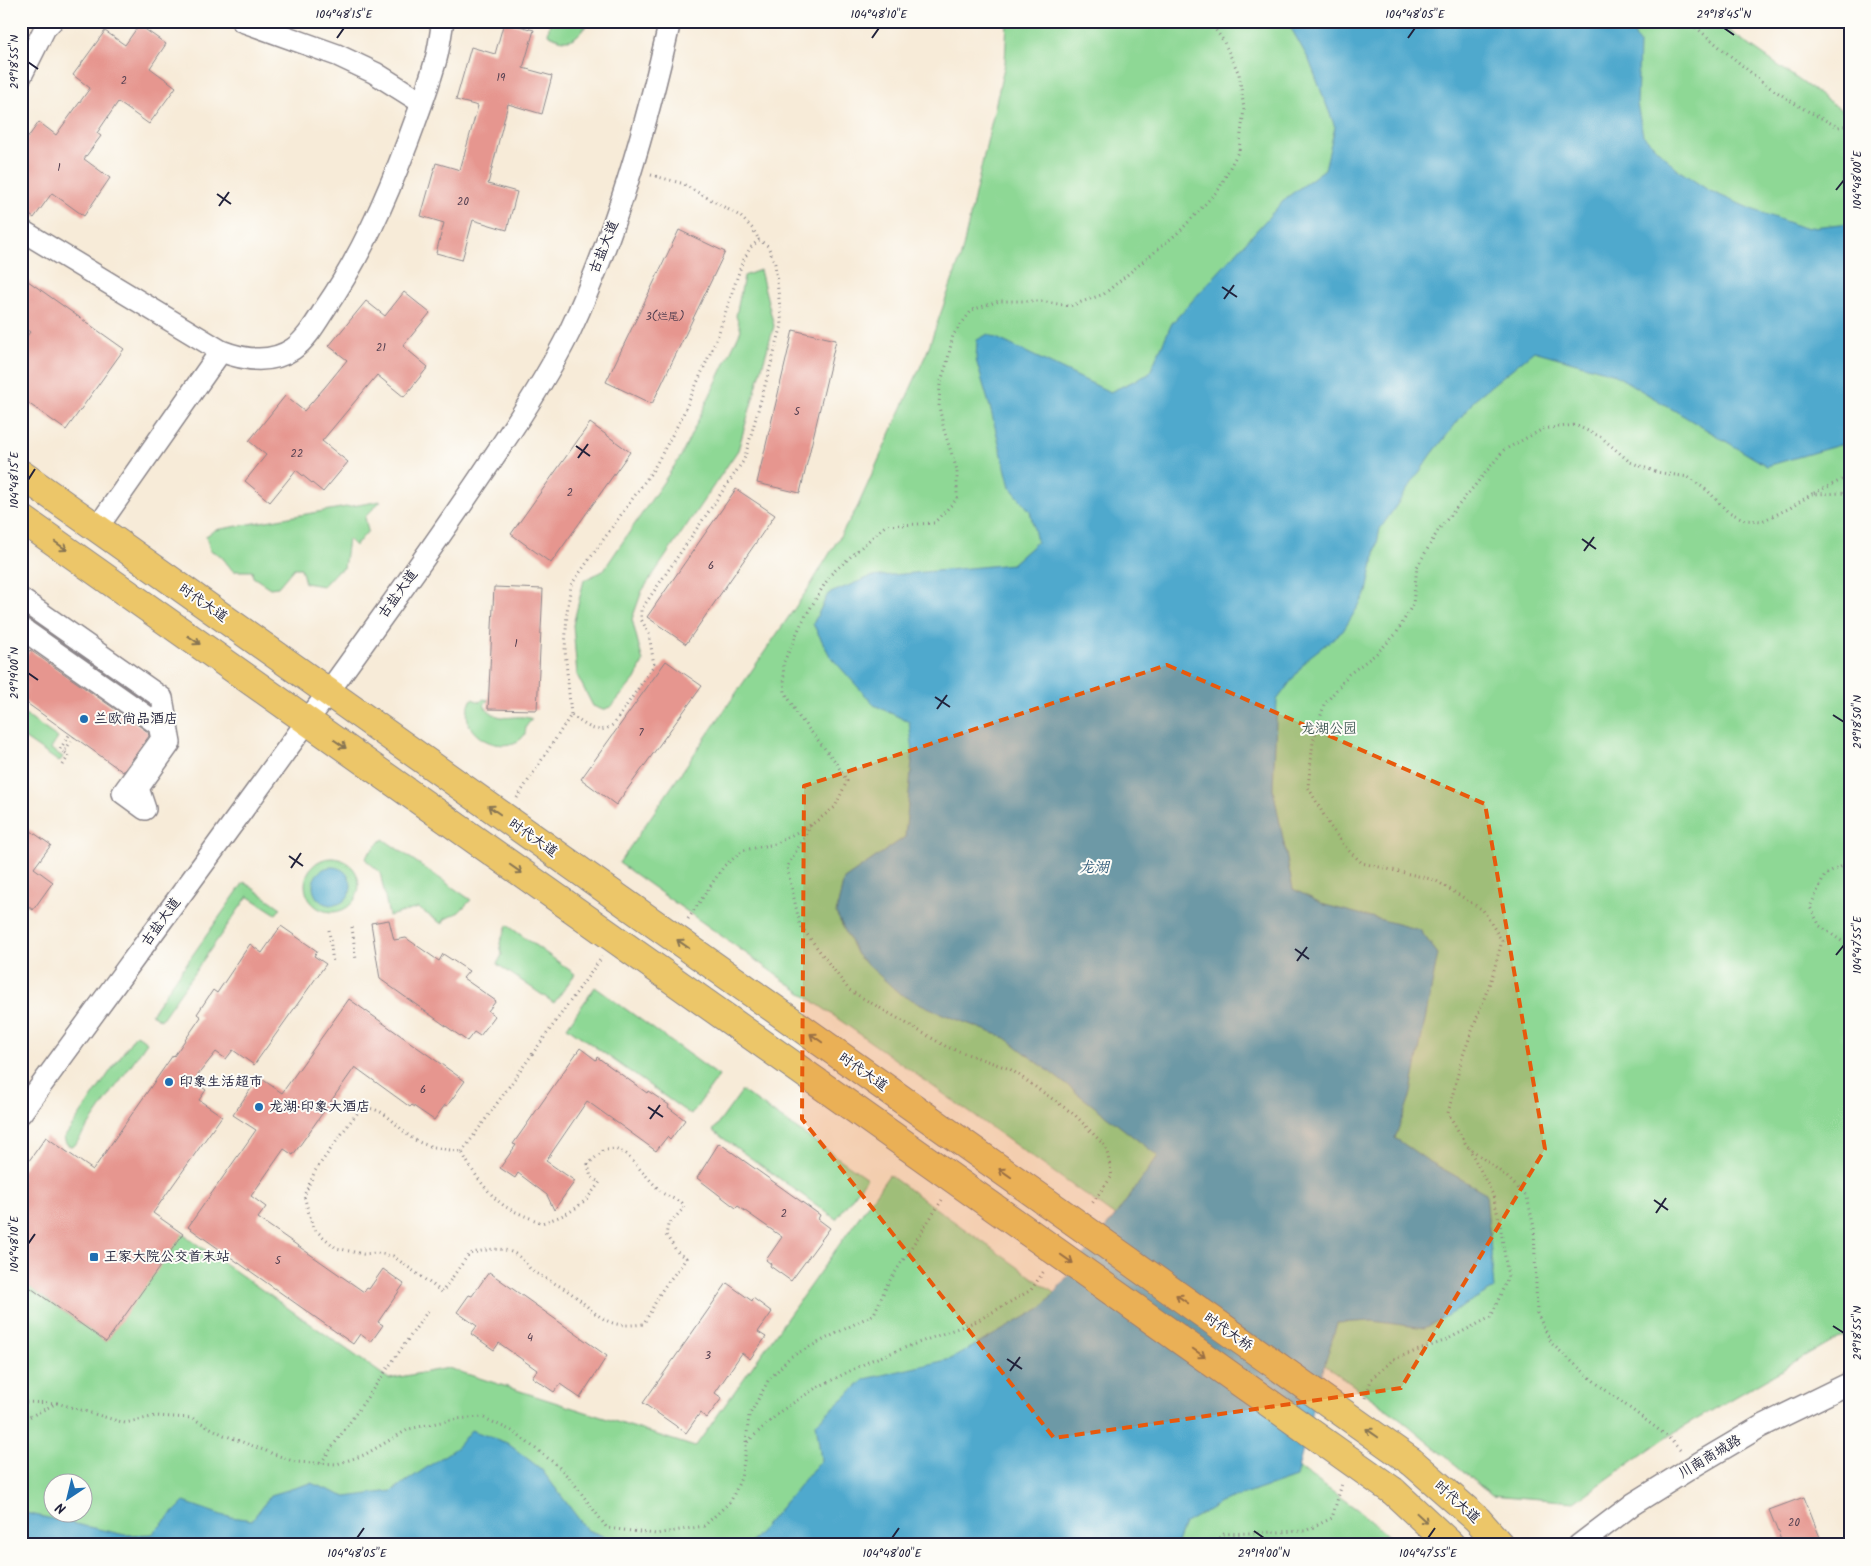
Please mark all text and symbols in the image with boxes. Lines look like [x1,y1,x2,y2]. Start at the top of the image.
text: 104°48'15"E [315,5,374,24]
text: 104°48'10"E [851,5,908,24]
text: 104°48'05"E [1385,5,1446,24]
text: 29°18'45"N [1697,5,1751,24]
text: 29°18'55"N [5,35,24,89]
house number: 19 [497,69,506,87]
house number: 2 [121,72,127,90]
text: 104°48'00"E [1848,150,1867,210]
house number: 1 [57,159,61,177]
house number: 20 [457,193,469,211]
street label: 古盐大道 [583,217,625,277]
house number: 3(烂尾) [645,308,685,326]
house number: 21 [376,339,386,357]
house number: 5 [794,403,801,421]
house number: 22 [291,445,303,463]
text: 104°48'15"E [5,450,24,509]
house number: 2 [567,484,573,502]
one-way arrow [54,541,68,551]
house number: 6 [708,557,714,575]
street label: 古盐大道 [373,565,423,623]
street label: 时代大道 [174,578,232,628]
one-way arrow [186,635,200,645]
house number: 1 [514,635,518,653]
text: 29°19'00"N [5,647,24,699]
text: 29°18'50"N [1848,695,1867,749]
place label: 兰欧尚品酒店 [94,708,178,730]
marker: 兰欧尚品酒店 [78,713,90,725]
park label: 龙湖公园 [1301,718,1357,740]
house number: 7 [638,724,644,742]
one-way arrow [333,739,347,749]
one-way arrow [487,805,501,815]
street label: 时代大道 [504,813,562,863]
water label: 龙湖 [1079,856,1111,880]
one-way arrow [509,864,523,874]
street label: 古盐大道 [136,893,186,951]
text: 104°47'55"E [1848,915,1867,974]
one-way arrow [677,939,691,949]
one-way arrow [809,1033,823,1043]
street label: 时代大道 [834,1047,892,1097]
place label: 印象生活超市 [179,1071,263,1093]
marker: 印象生活超市 [163,1076,175,1088]
house number: 6 [420,1081,426,1099]
place label: 龙湖·印象大酒店 [269,1096,370,1118]
marker: 龙湖·印象大酒店 [253,1101,265,1113]
one-way arrow [998,1168,1012,1178]
house number: 2 [781,1205,787,1223]
text: 104°48'10"E [5,1215,24,1272]
place label: 王家大院公交首末站 [104,1246,230,1268]
marker: 王家大院公交首末站 [88,1251,100,1263]
house number: 5 [275,1252,282,1270]
one-way arrow [1059,1254,1073,1265]
one-way arrow [1176,1294,1190,1304]
text: 29°18'55"N [1848,1306,1867,1360]
street label: 时代大桥 [1199,1307,1257,1357]
house number: 4 [527,1329,533,1347]
house number: 3 [705,1347,711,1365]
one-way arrow [1192,1348,1206,1358]
one-way arrow [1366,1428,1379,1439]
street label: 川南商城路 [1674,1430,1746,1484]
north arrow [42,1474,92,1524]
street label: 时代大道 [1429,1475,1485,1529]
text: N [51,1496,71,1519]
one-way arrow [1416,1512,1429,1524]
house number: 20 [1788,1514,1800,1532]
text: 104°48'05"E [327,1544,388,1563]
text: 104°48'00"E [862,1544,922,1563]
text: 29°19'00"N [1238,1544,1290,1563]
text: 104°47'55"E [1399,1544,1458,1563]

